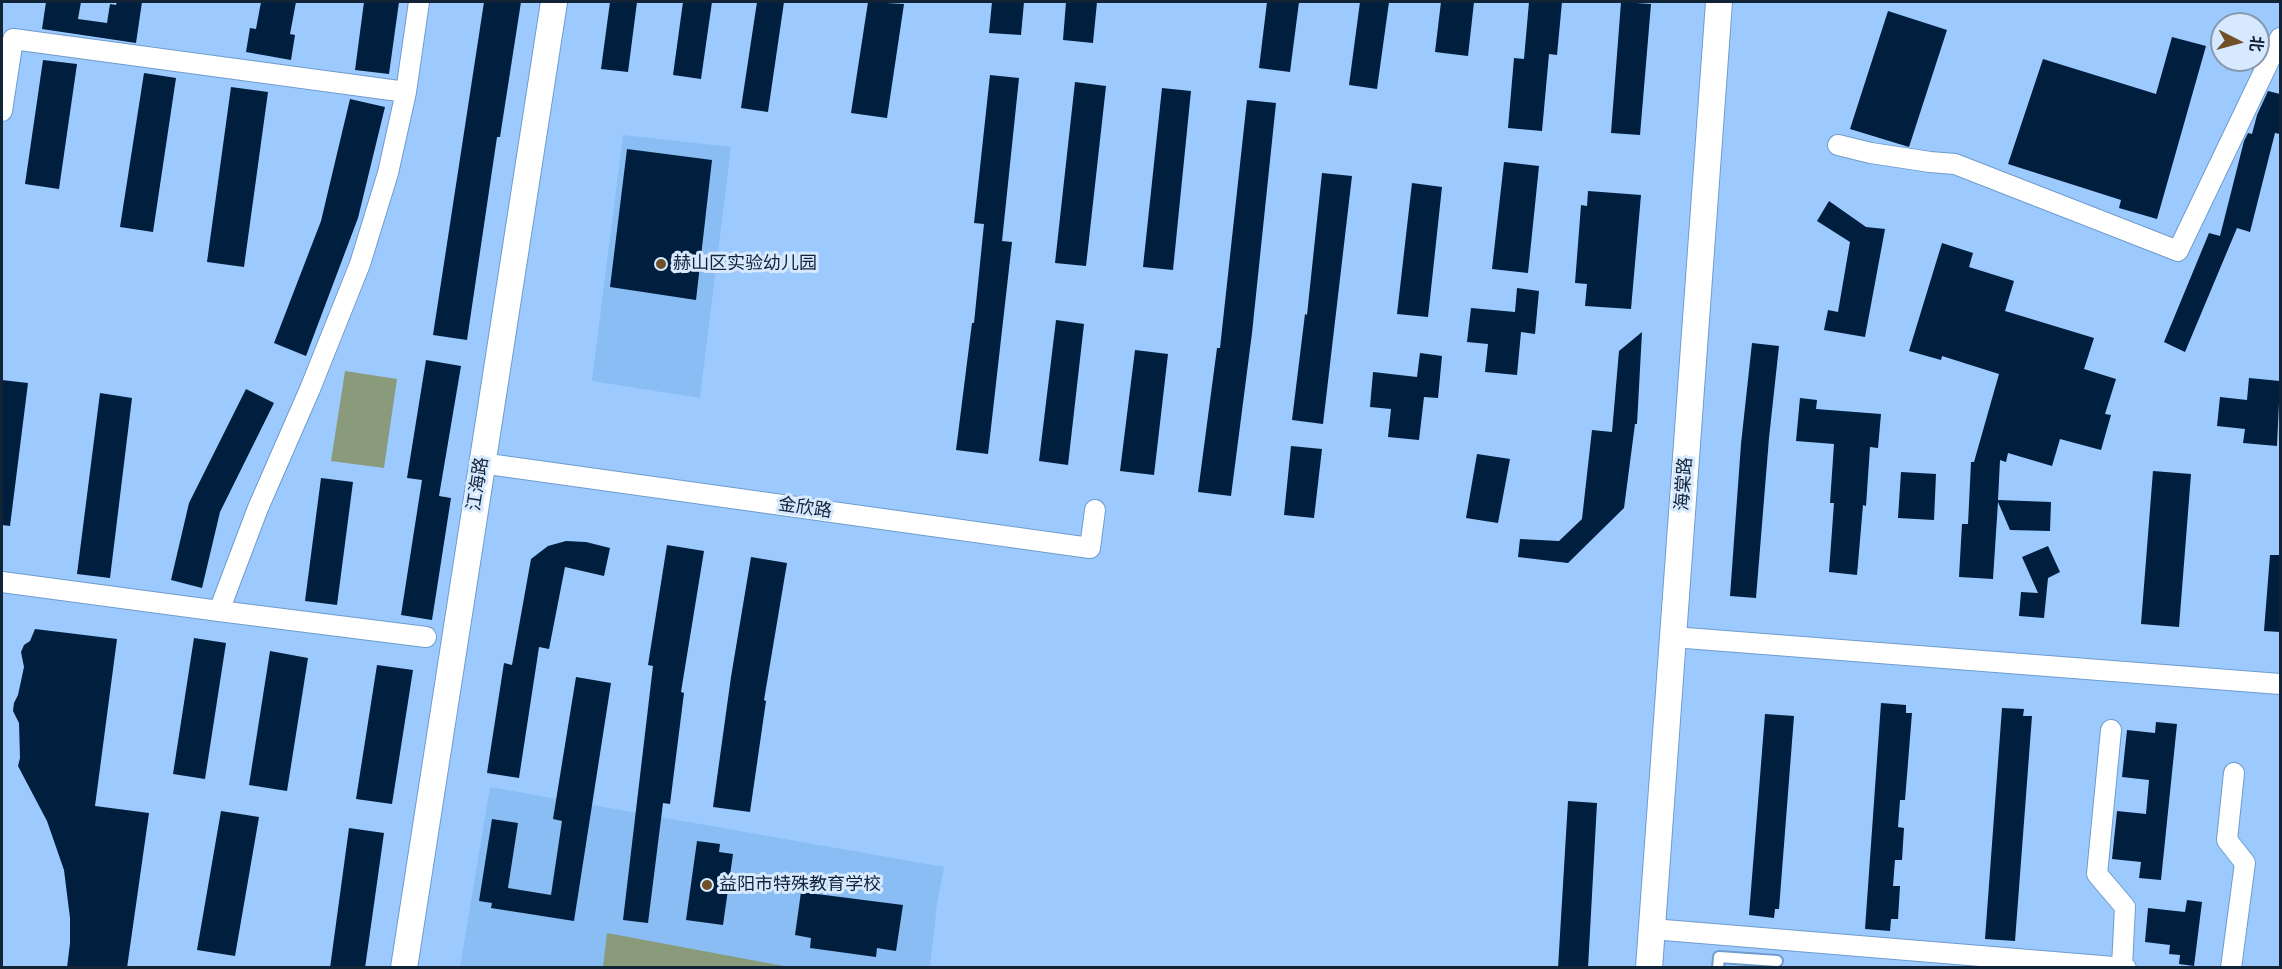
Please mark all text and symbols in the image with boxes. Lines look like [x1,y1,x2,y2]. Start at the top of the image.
north arrow [2210,12,2270,72]
text: 北 [2246,35,2267,53]
place label: 赫山区实验幼儿园 [673,253,817,275]
marker: 赫山区实验幼儿园 [654,257,668,271]
street label: 江海路 [463,456,493,512]
street label: 海棠路 [1671,456,1697,512]
street label: 金欣路 [777,494,833,522]
place label: 益阳市特殊教育学校 [719,874,881,896]
marker: 益阳市特殊教育学校 [700,878,714,892]

